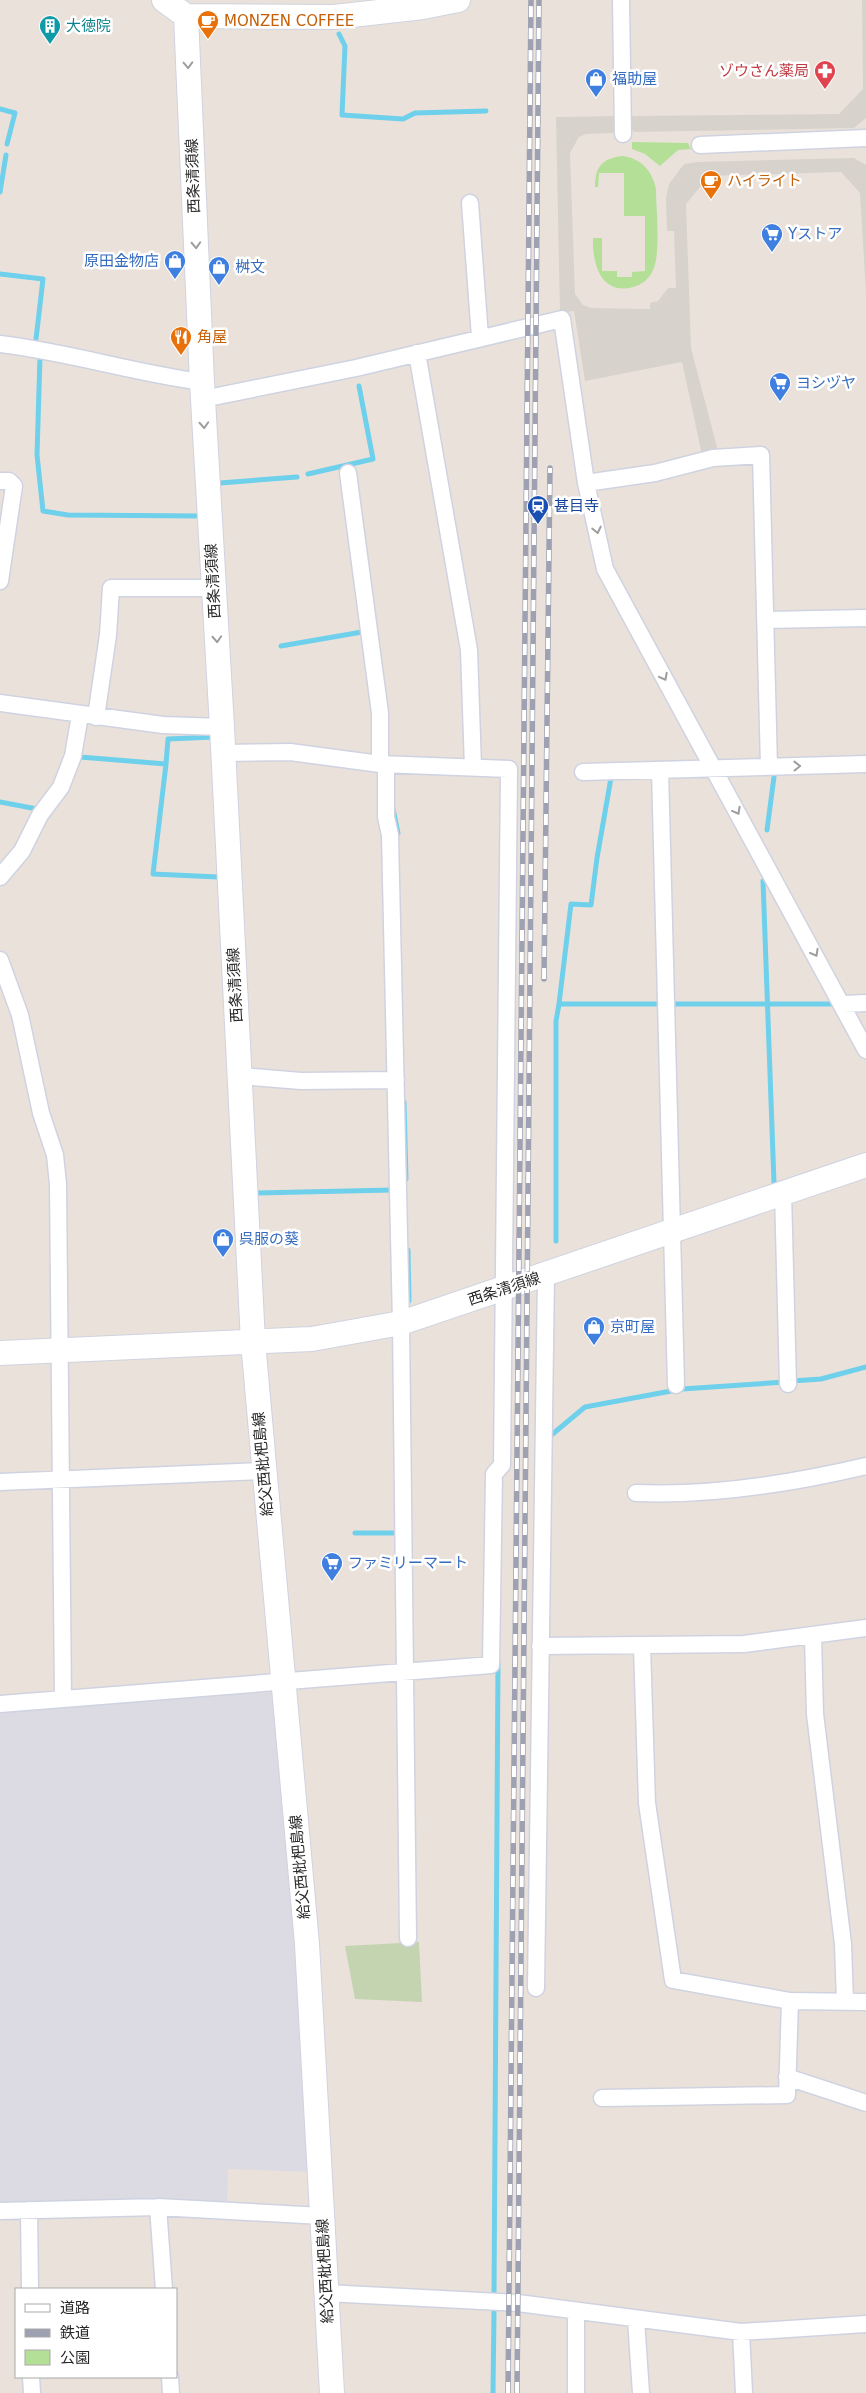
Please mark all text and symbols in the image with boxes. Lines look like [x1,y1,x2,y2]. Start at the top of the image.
cafe icon: MONZEN COFFEE [196,9,220,40]
place label: MONZEN COFFEE [224,12,354,30]
building icon: 大徳院 [38,14,62,45]
place label: 大徳院 [66,17,111,35]
pharmacy icon: ゾウさん薬局 [813,59,837,90]
one-way arrow [183,61,194,69]
place label: ゾウさん薬局 [719,62,809,80]
shop icon: 福助屋 [584,67,608,98]
place label: 福助屋 [612,70,657,88]
street label: 西条清須線 [183,138,203,214]
cafe icon: ハイライト [699,169,723,200]
place label: ハイライト [727,172,802,190]
supermarket icon: Yストア [760,222,784,253]
place label: Yストア [787,225,842,243]
one-way arrow [190,241,201,249]
shop icon: 原田金物店 [163,249,187,280]
place label: 原田金物店 [84,252,159,270]
shop icon: 桝文 [207,255,231,286]
place label: 桝文 [235,258,265,276]
restaurant icon: 角屋 [169,325,193,356]
place label: 角屋 [197,328,227,346]
supermarket icon: ヨシヅヤ [768,371,792,402]
place label: ヨシヅヤ [796,374,856,392]
one-way arrow [199,421,210,429]
station icon: 甚目寺 [526,494,550,525]
place label: 甚目寺 [554,497,599,515]
one-way arrow [591,526,602,535]
street label: 西条清須線 [202,543,224,619]
one-way arrow [211,635,222,643]
one-way arrow [658,672,668,681]
one-way arrow [794,761,801,771]
one-way arrow [730,806,740,815]
street label: 西条清須線 [224,947,246,1023]
one-way arrow [809,948,819,957]
shop icon: 呉服の葵 [211,1227,235,1258]
place label: 呉服の葵 [239,1230,299,1248]
street label: 西条清須線 [466,1269,542,1309]
shop icon: 京町屋 [582,1315,606,1346]
place label: 京町屋 [610,1318,655,1336]
street label: 給父西枇杷島線 [249,1411,277,1517]
supermarket icon: ファミリーマート [320,1551,344,1582]
place label: ファミリーマート [348,1554,468,1572]
street label: 給父西枇杷島線 [286,1814,314,1920]
street label: 給父西枇杷島線 [313,2218,337,2324]
legend [15,2288,178,2378]
text: 道路 [60,2299,90,2317]
text: 鉄道 [60,2324,90,2342]
text: 公園 [60,2349,90,2367]

